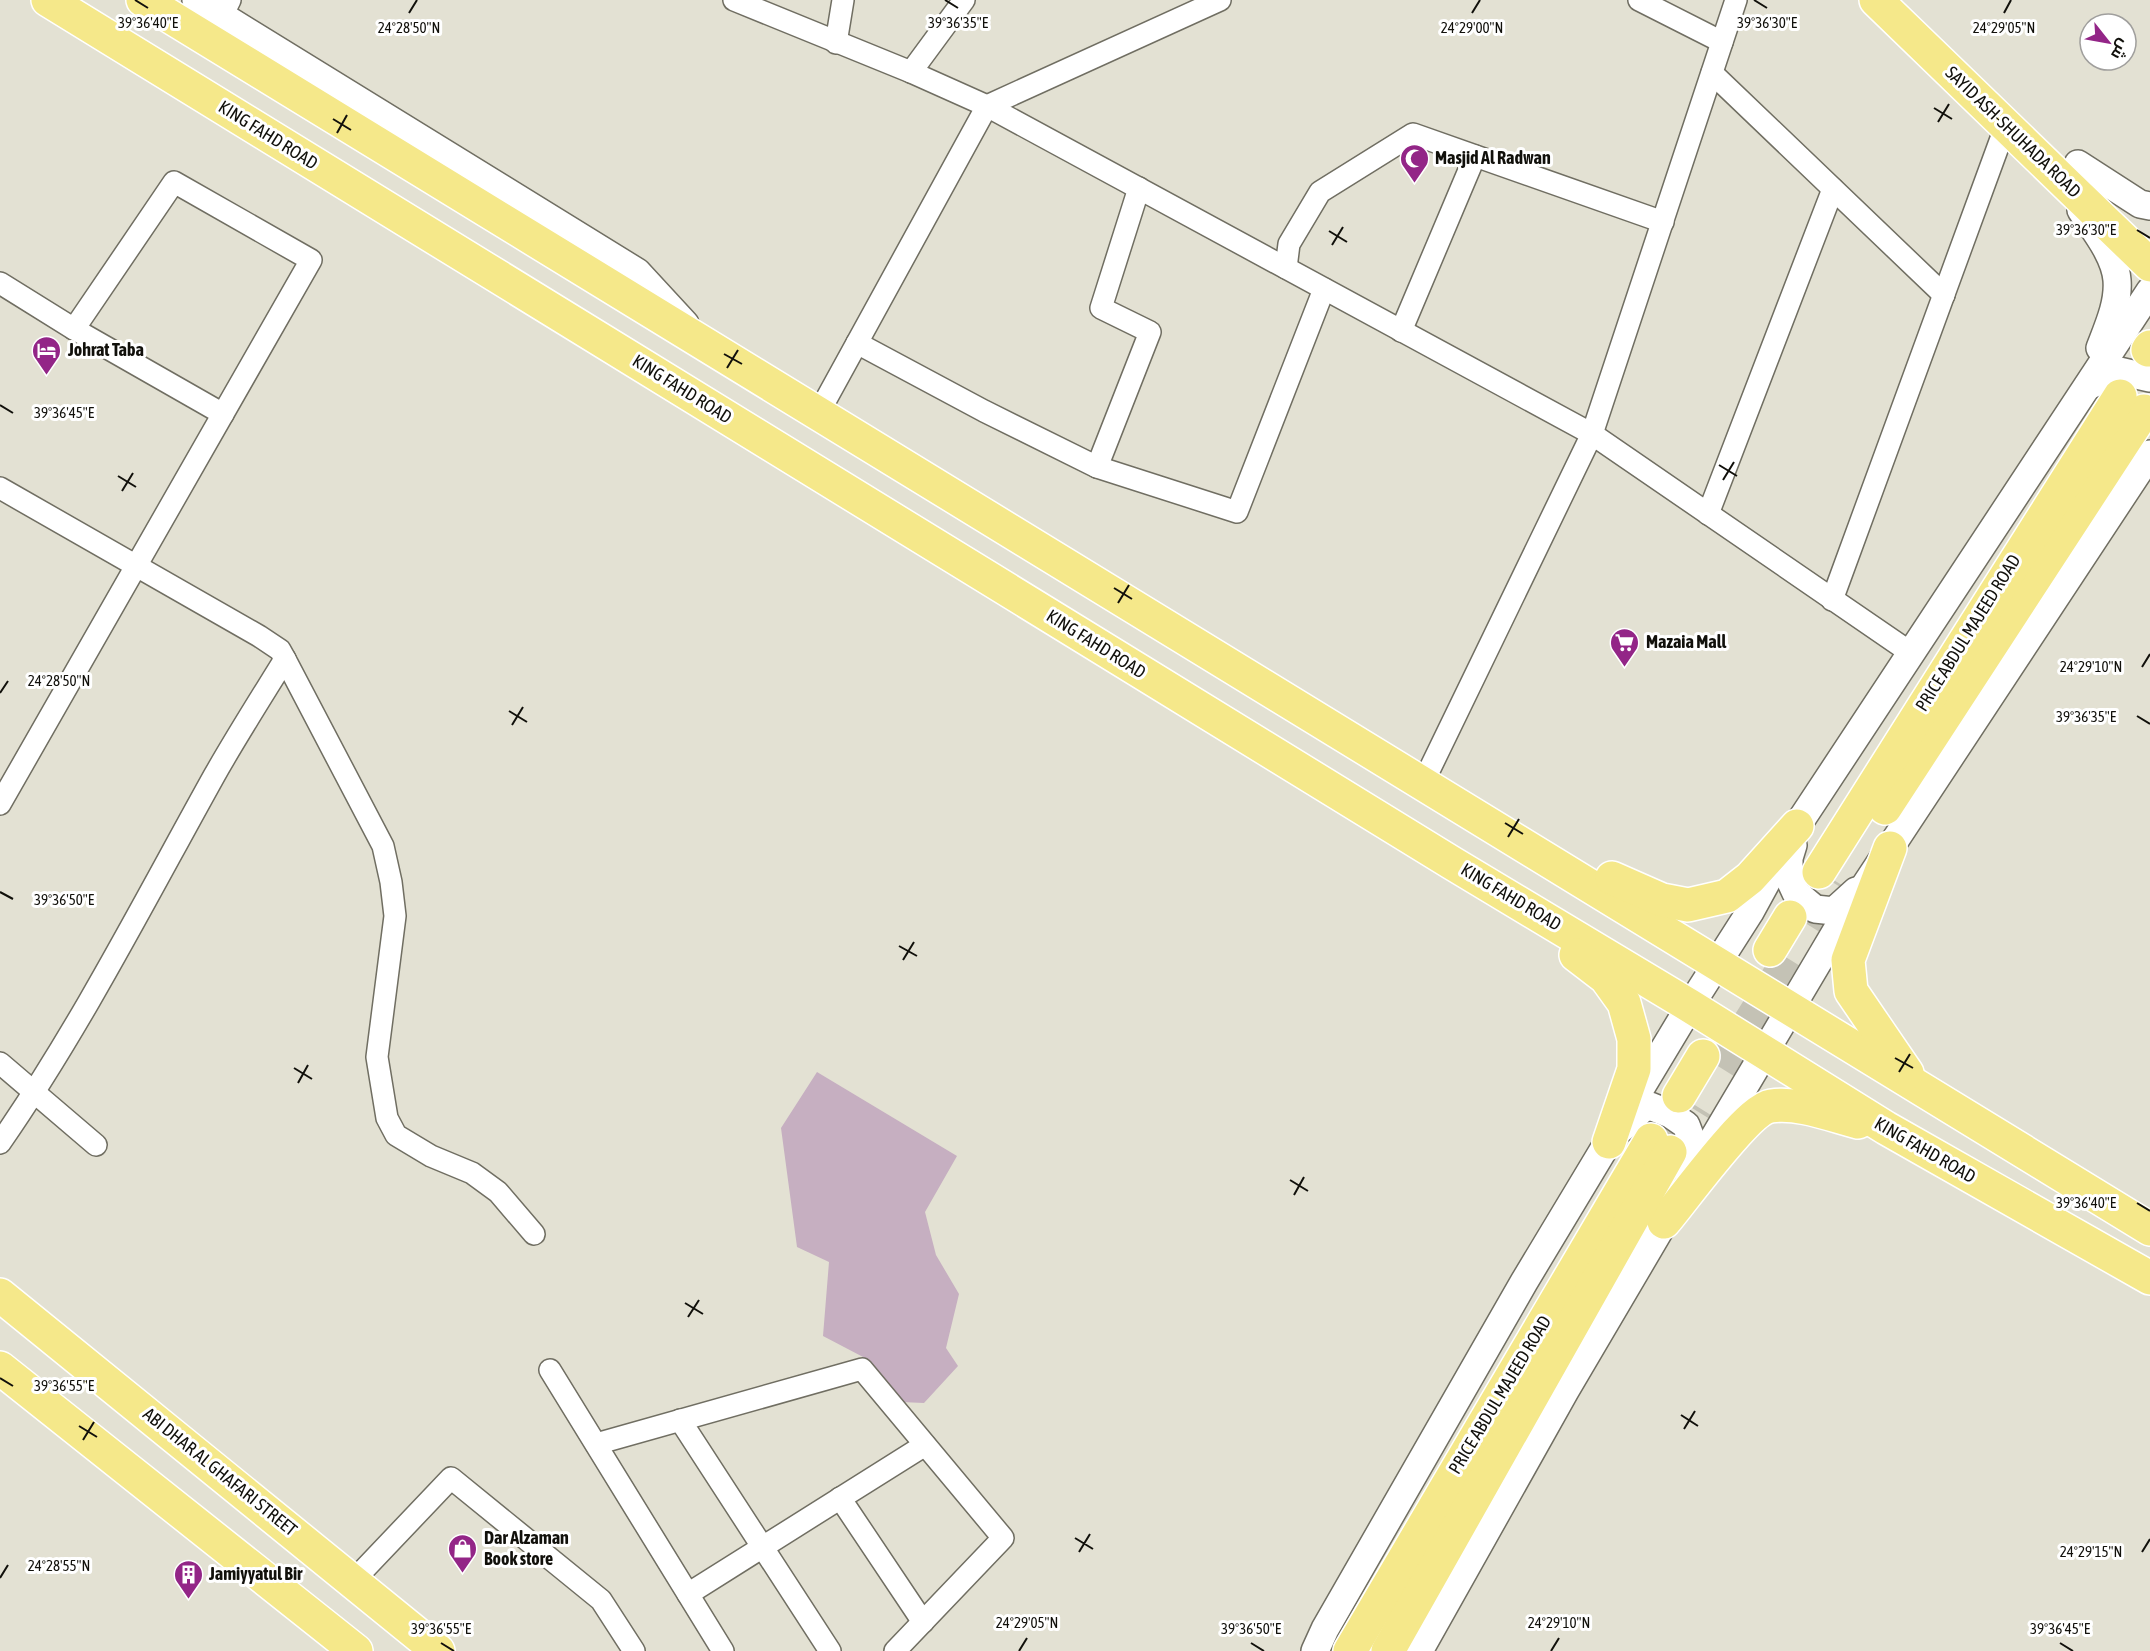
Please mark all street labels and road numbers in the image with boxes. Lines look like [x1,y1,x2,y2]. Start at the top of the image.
street label: SAYID ASH-SHUHADA ROAD [1941,62,2085,202]
street label: KING FAHD ROAD [215,96,322,173]
street label: KING FAHD ROAD [629,350,736,427]
street label: PRICE ABDUL MAJEED ROAD [1911,550,2024,715]
street label: KING FAHD ROAD [1043,605,1150,682]
street label: KING FAHD ROAD [1457,858,1565,935]
street label: KING FAHD ROAD [1871,1112,1979,1187]
street label: PRICE ABDUL MAJEED ROAD [1444,1312,1555,1478]
street label: ABI DHAR AL GHAFARI STREET [139,1403,302,1540]

